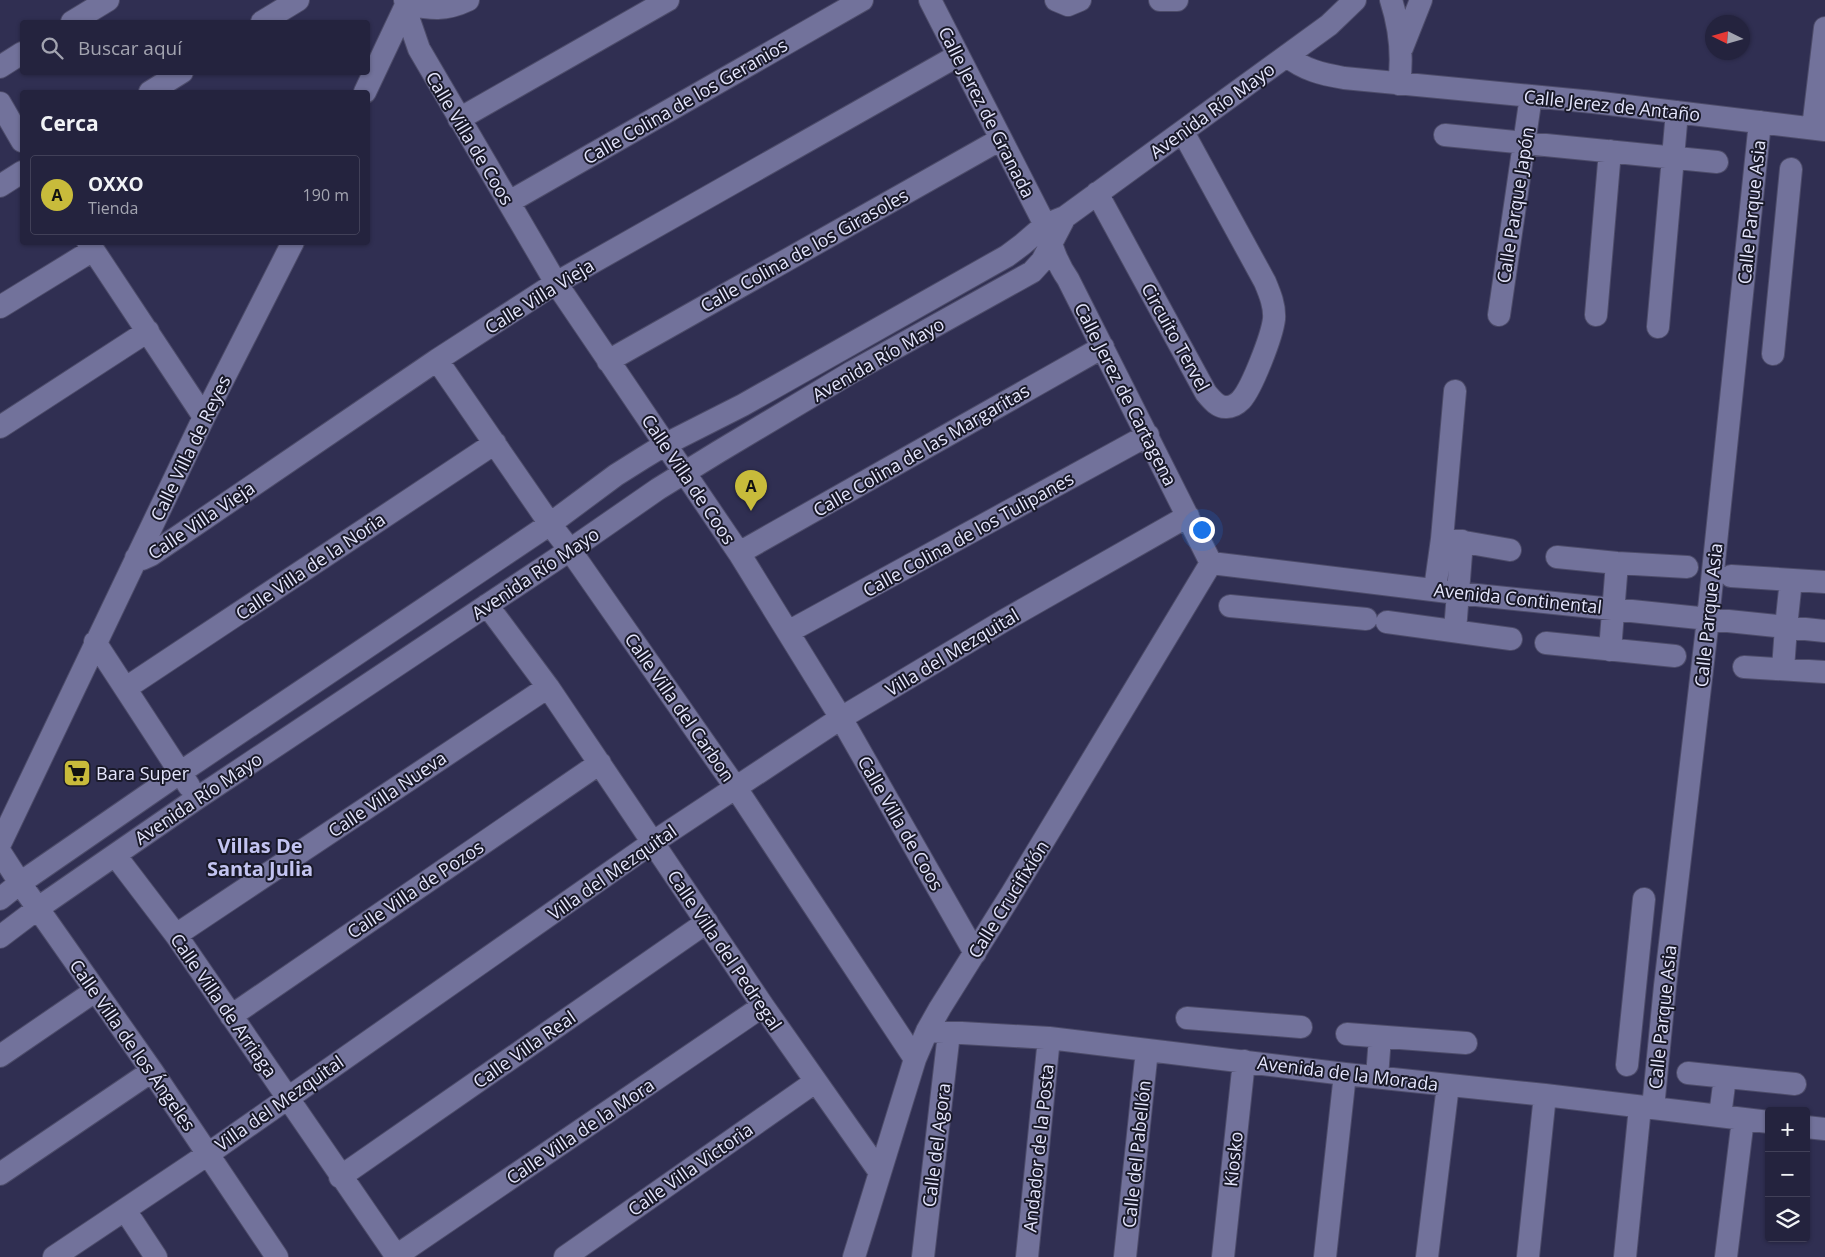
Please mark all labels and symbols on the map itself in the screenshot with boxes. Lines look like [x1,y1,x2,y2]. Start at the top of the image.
north arrow [1705,15,1750,60]
street label: Calle Jerez de Granada [933,22,1041,202]
street label: Calle Colina de los Geranios [578,33,792,169]
street label: Avenida Río Mayo [1145,57,1279,163]
street label: Calle Villa de Coos [421,67,519,209]
street label: Calle Jerez de Antaño [1523,84,1701,126]
street label: Calle Parque Japón [1491,125,1539,285]
street label: Calle Parque Asia [1732,139,1770,285]
street label: Calle Colina de los Girasoles [696,183,912,317]
street label: Calle Villa Vieja [480,253,598,339]
street label: Circuito Tervel [1136,279,1216,395]
street label: Calle Jerez de Cartagena [1069,298,1183,490]
street label: Avenida Río Mayo [808,311,948,407]
street label: Calle Villa de Reyes [144,371,236,525]
street label: Calle Colina de las Margaritas [808,378,1034,522]
street label: Calle Villa de Coos [637,409,741,549]
street label: Calle Colina de los Tulipanes [858,466,1078,602]
pin: A [735,470,767,511]
street label: Calle Villa Vieja [143,475,259,565]
street label: Calle Villa de la Noria [231,507,389,625]
your location [1189,517,1215,543]
street label: Avenida Río Mayo [467,521,603,625]
street label: Calle Parque Asia [1689,542,1727,688]
street label: Avenida Continental [1433,577,1603,619]
street label: Villa del Mezquital [881,603,1023,701]
street label: Calle Villa del Carbon [620,628,740,786]
street label: Calle Villa Nueva [323,745,451,843]
street label: Avenida Río Mayo [130,746,266,850]
street label: Calle Villa de Coos [853,751,949,895]
supermarket icon: Bara Super [62,758,92,788]
place label: Bara Super [96,761,190,785]
street label: Villa del Mezquital [543,819,681,925]
district label: Villas De Santa Julia [207,832,313,882]
street label: Calle Villa de Pozos [342,834,488,944]
street label: Calle Crucifixión [962,836,1054,962]
street label: Calle Villa del Pedregal [662,865,788,1035]
street label: Calle Villa de Arriaga [165,928,283,1082]
street label: Calle Parque Asia [1643,944,1681,1090]
street label: Calle Villa de los Ángeles [65,954,201,1136]
street label: Calle Villa Real [468,1005,580,1093]
street label: Villa del Mezquital [210,1050,348,1156]
street label: Avenida de la Morada [1256,1050,1440,1096]
street label: Andador de la Posta [1017,1063,1059,1233]
street label: Calle Villa de la Mora [501,1072,659,1190]
street label: Calle del Pabellón [1116,1079,1156,1229]
street label: Calle del Agora [916,1082,956,1208]
street label: Calle Villa Victoria [623,1117,757,1221]
street label: Kiosko [1218,1130,1248,1188]

